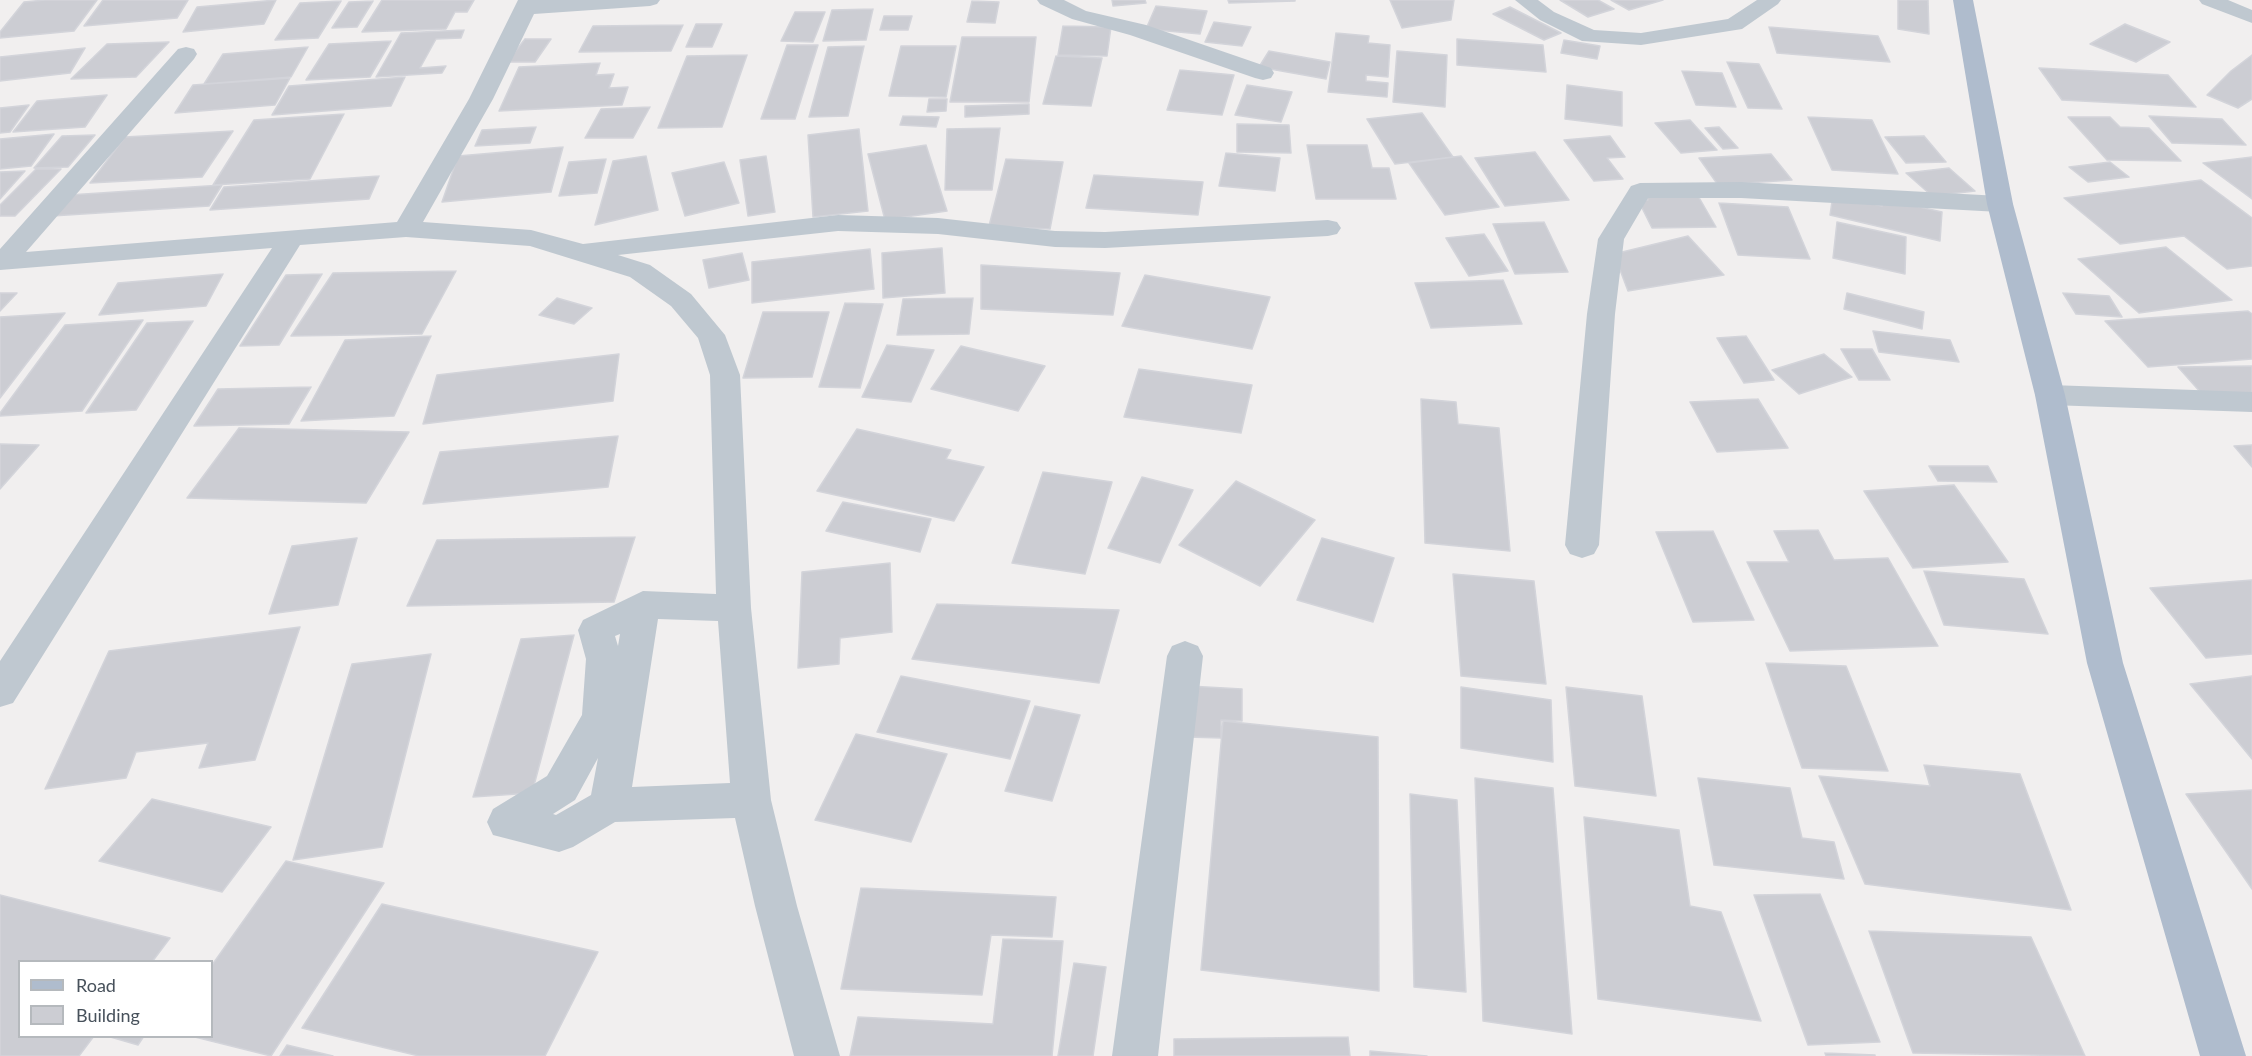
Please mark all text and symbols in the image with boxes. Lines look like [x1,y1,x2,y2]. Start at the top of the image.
legend [18,960,213,1038]
text: Road [76,974,116,996]
text: Building [76,1004,140,1026]

